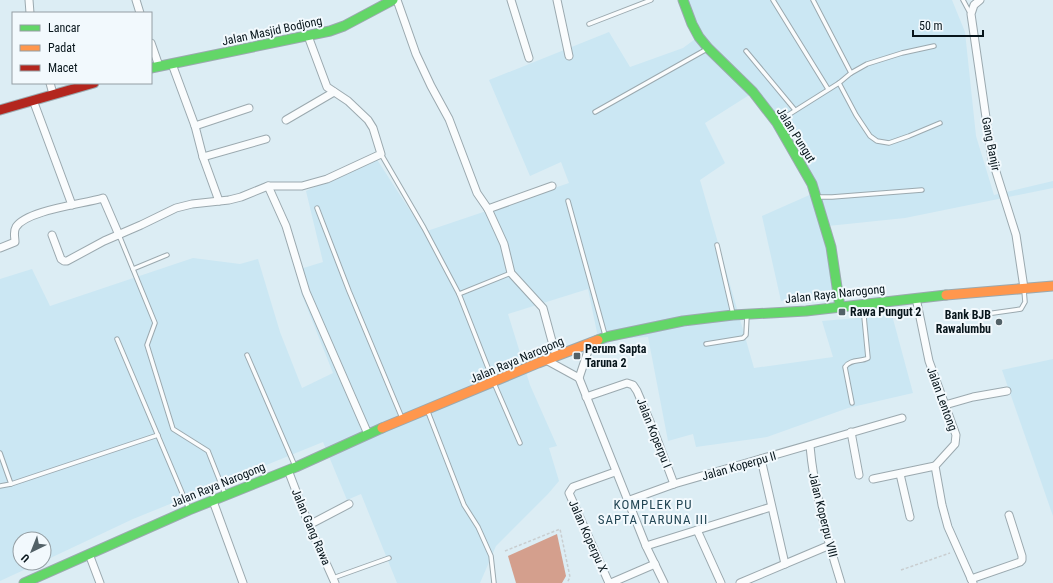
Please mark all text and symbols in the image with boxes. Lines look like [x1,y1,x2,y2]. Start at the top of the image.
legend [12,12,152,84]
scale bar [913,12,983,38]
street label: Jalan Masjid Bodjong [221,14,323,48]
text: 50 m [919,19,943,33]
text: Lancar [48,21,81,35]
text: Padat [48,41,76,55]
text: Macet [48,61,78,75]
street label: Jalan Pungut [774,105,819,165]
street label: Gang Banjir [979,116,1003,172]
street label: Jalan Raya Narogong [784,282,886,306]
place label: Rawa Pungut 2 [850,305,921,319]
marker: Rawa Pungut 2 [837,307,847,317]
place label: Bank BJB Rawalumbu [936,308,991,336]
marker: Bank BJB Rawalumbu [994,317,1004,327]
street label: Jalan Raya Narogong [468,334,566,386]
place label: Perum Sapta Taruna 2 [585,342,647,370]
marker: Perum Sapta Taruna 2 [572,351,582,361]
street label: Jalan Lentong [924,365,960,433]
street label: Jalan Koperpu I [634,396,674,470]
street label: Jalan Koperpu II [700,449,778,483]
street label: Jalan Raya Narogong [169,460,267,510]
street label: Jalan Koperpu VIII [806,471,840,559]
street label: Jalan Gang Rawa [289,487,333,568]
district label: KOMPLEK PU SAPTA TARUNA III [598,497,708,527]
street label: Jalan Koperpu X [566,498,610,575]
north arrow [12,531,52,571]
text: U [19,551,32,565]

